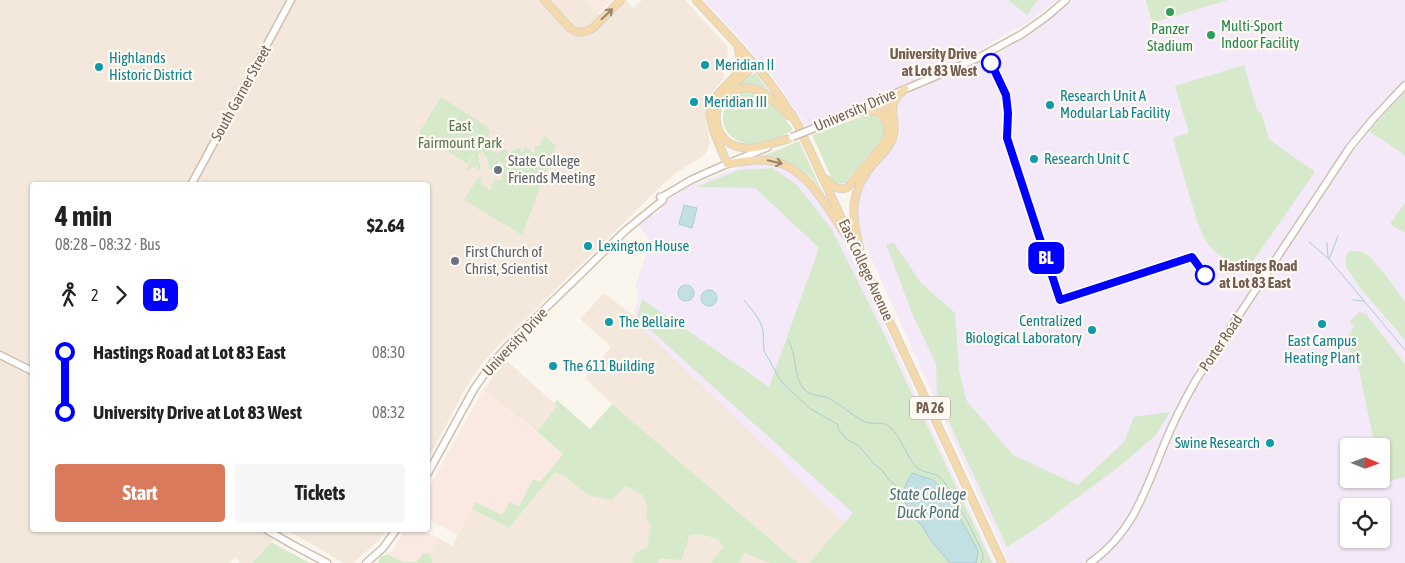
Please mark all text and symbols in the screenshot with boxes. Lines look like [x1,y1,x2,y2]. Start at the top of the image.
marker: Panzer Stadium [1164,6,1176,18]
one-way arrow [601,8,613,20]
place label: Multi-Sport Indoor Facility [1221,17,1299,51]
place label: Panzer Stadium [1147,20,1193,54]
marker: Multi-Sport Indoor Facility [1205,29,1217,41]
street label: South Garner Street [207,42,274,144]
place label: University Drive at Lot 83 West [890,45,978,79]
place label: Highlands Historic District [109,49,192,83]
marker: University Drive at Lot 83 West [981,53,1001,73]
place label: Meridian II [715,56,774,73]
marker: Meridian II [699,59,711,71]
marker: Highlands Historic District [93,61,105,73]
street label: University Drive [811,85,898,134]
place label: Research Unit A Modular Lab Facility [1060,87,1170,121]
place label: Meridian III [704,93,767,110]
marker: Meridian III [688,96,700,108]
marker: Research Unit A Modular Lab Facility [1044,99,1056,111]
park label: East Fairmount Park [418,117,503,151]
place label: Research Unit C [1044,150,1130,167]
place label: State College Friends Meeting [508,152,596,186]
marker: Research Unit C [1028,153,1040,165]
one-way arrow [766,158,782,167]
marker: State College Friends Meeting [492,164,504,176]
text: 4 min [55,200,112,232]
text: $2.64 [367,214,405,236]
street label: East College Avenue [836,216,897,323]
text: 08:28 – 08:32 · Bus [55,235,160,253]
place label: Lexington House [598,237,690,254]
marker: Lexington House [582,240,594,252]
line badge: BL [1024,242,1068,274]
place label: First Church of Christ, Scientist [465,243,548,277]
text: BL [1038,247,1054,268]
marker: First Church of Christ, Scientist [449,255,461,267]
place label: Hastings Road at Lot 83 East [1219,257,1297,291]
marker: Hastings Road at Lot 83 East [1195,265,1215,285]
icon: walk [55,281,83,309]
icon: forward [107,281,135,309]
text: BL [153,284,168,305]
text: 2 [91,286,99,304]
street label: University Drive [479,304,551,379]
street label: Porter Road [1195,311,1246,374]
place label: Centralized Biological Laboratory [965,312,1082,346]
place label: The Bellaire [619,313,685,330]
marker: The Bellaire [603,316,615,328]
marker: East Campus Heating Plant [1316,318,1328,330]
marker: Centralized Biological Laboratory [1086,324,1098,336]
place label: East Campus Heating Plant [1284,332,1360,366]
text: Hastings Road at Lot 83 East [93,341,286,363]
text: 08:30 [372,343,405,361]
place label: The 611 Building [563,357,655,374]
marker: The 611 Building [547,360,559,372]
road number: PA 26 [910,396,950,419]
text: University Drive at Lot 83 West [93,401,302,423]
text: 08:32 [372,403,405,421]
place label: Swine Research [1175,434,1260,451]
marker: Swine Research [1264,437,1276,449]
north arrow [1340,438,1390,488]
map controls [1340,438,1390,548]
button: Start [55,464,225,522]
button: Tickets [235,464,405,522]
water label: State College Duck Pond [889,485,966,521]
button: locate [1340,498,1390,548]

